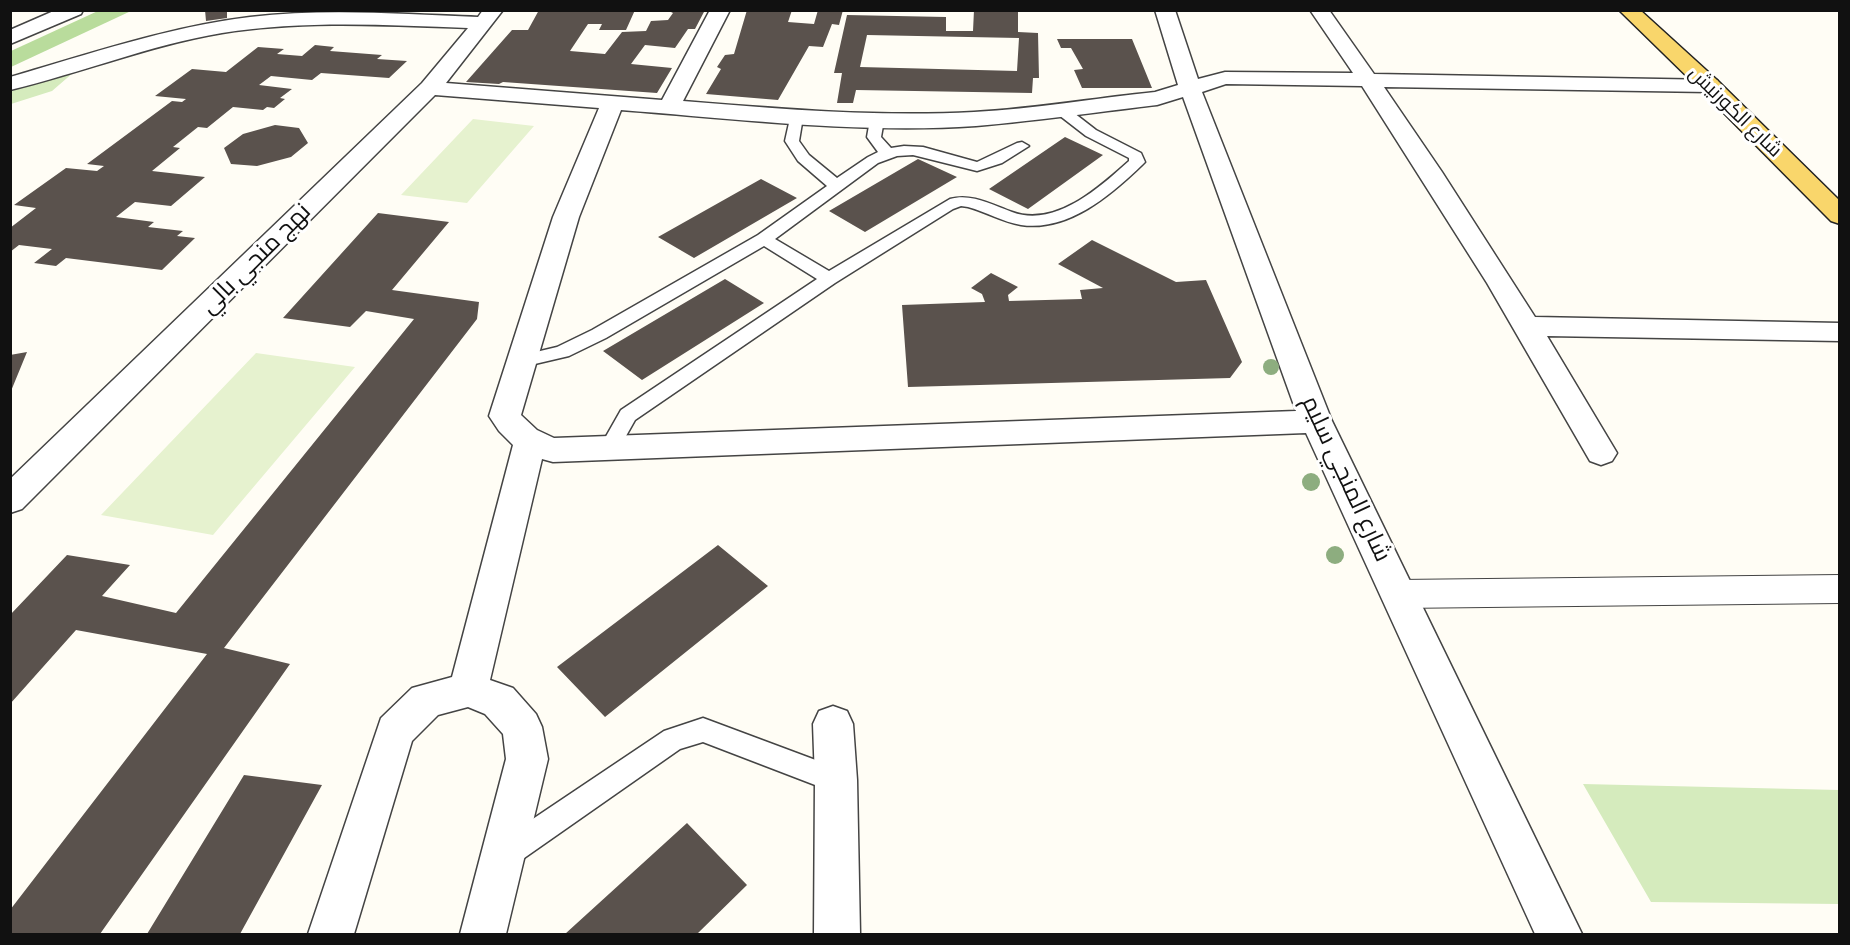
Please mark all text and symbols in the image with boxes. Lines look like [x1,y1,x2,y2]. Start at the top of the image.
street label: شارع الكورنيش [1683,62,1787,162]
street label: نهج منجي بالي [195,198,317,320]
street label: شارع المنجي سليم [1295,392,1397,566]

